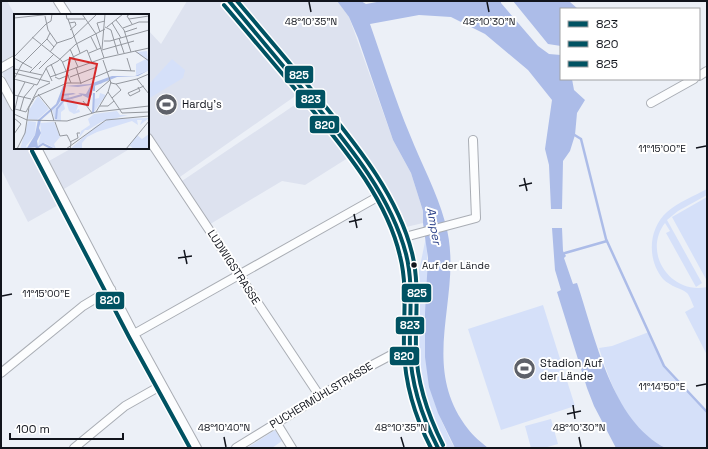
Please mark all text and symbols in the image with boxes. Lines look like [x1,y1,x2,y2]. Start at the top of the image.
legend [560,8,700,80]
inset map [14,14,149,149]
text: 48°10'35"N [285,15,337,28]
text: 48°10'30"N [463,15,515,28]
text: 823 [596,16,618,32]
text: 820 [596,36,618,52]
text: 825 [596,56,618,72]
line badge: 825 [284,65,314,84]
text: 825 [289,68,309,82]
line badge: 823 [295,89,326,109]
sports icon: Hardy's [153,91,179,117]
text: 823 [301,92,321,106]
place label: Hardy's [182,97,222,111]
line badge: 820 [309,115,340,134]
text: 820 [315,118,335,132]
text: 11°15'00"E [638,142,686,155]
water label: Amper [423,206,445,247]
street label: LUDWIGSTRASSE [205,227,263,307]
place label: Auf der Lände [422,259,490,272]
marker: Auf der Lände [409,260,419,270]
line badge: 825 [401,283,432,303]
text: 825 [407,286,427,300]
text: 11°15'00"E [22,287,70,300]
line badge: 820 [95,291,125,310]
text: 820 [100,293,120,307]
line badge: 823 [395,316,425,335]
text: 823 [400,318,420,332]
line badge: 820 [389,346,420,366]
text: 820 [394,349,414,363]
sports icon: Stadion Auf der Lände [512,356,538,382]
place label: Stadion Auf der Lände [540,356,603,383]
street label: PUCHERMÜHLSTRASSE [266,358,375,431]
text: 11°14'50"E [638,380,686,393]
scale bar [10,415,123,441]
text: 100 m [16,421,50,437]
text: 48°10'40"N [198,421,250,434]
text: 48°10'35"N [375,421,427,434]
text: 48°10'30"N [553,421,605,434]

